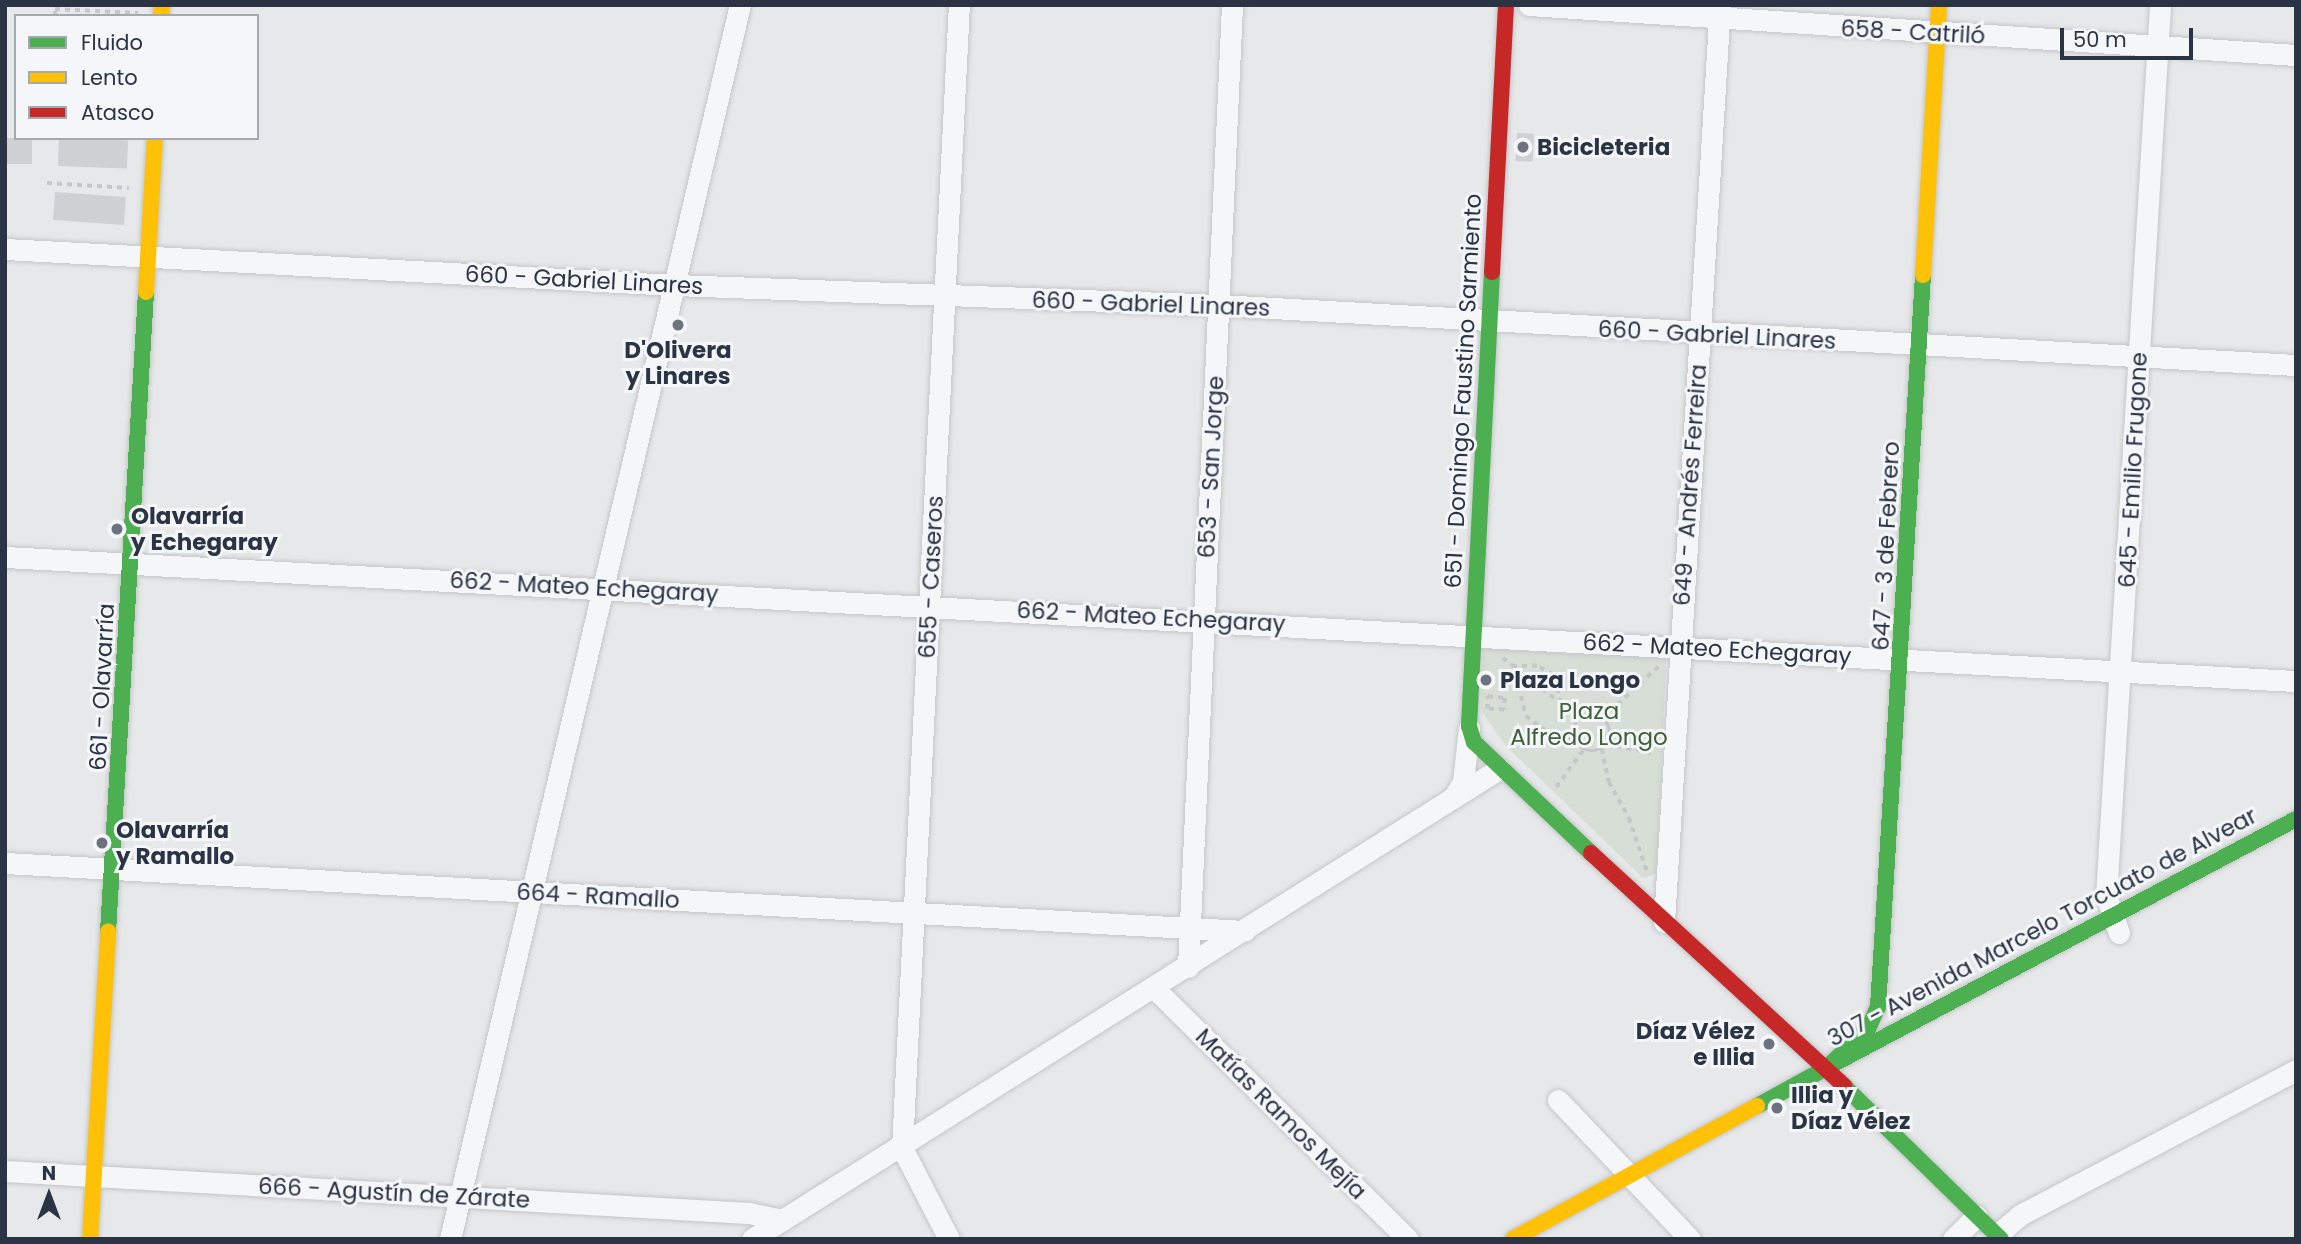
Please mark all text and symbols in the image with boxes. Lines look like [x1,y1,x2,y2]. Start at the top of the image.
legend [14,14,259,140]
street label: 658 - Catriló [1840,14,1986,50]
scale bar [2063,14,2196,58]
text: 50 m [2073,25,2127,54]
text: Fluido [81,28,143,57]
text: Lento [81,63,138,92]
text: Atasco [81,98,154,127]
place label: Bicicleteria [1537,133,1670,161]
marker: Bicicleteria [1515,139,1531,155]
street label: 651 - Domingo Faustino Sarmiento [1439,193,1487,589]
street label: 660 - Gabriel Linares [464,260,704,300]
street label: 660 - Gabriel Linares [1031,286,1271,322]
street label: 660 - Gabriel Linares [1597,315,1837,355]
marker: D'Olivera y Linares [670,317,686,333]
place label: D'Olivera y Linares [624,336,732,390]
street label: 645 - Emilio Frugone [2113,351,2153,589]
street label: 649 - Andrés Ferreira [1668,363,1712,607]
street label: 653 - San Jorge [1192,375,1230,559]
street label: 647 - 3 de Febrero [1867,441,1905,651]
street label: 655 - Caseros [913,495,949,659]
place label: Olavarría y Echegaray [131,502,278,556]
marker: Olavarría y Echegaray [109,521,125,537]
street label: 662 - Mateo Echegaray [449,566,719,608]
street label: 662 - Mateo Echegaray [1016,596,1286,638]
street label: 661 - Olavarría [84,603,120,771]
street label: 662 - Mateo Echegaray [1582,628,1852,670]
place label: Plaza Longo [1500,666,1640,694]
marker: Plaza Longo [1478,672,1494,688]
park label: Plaza Alfredo Longo [1510,697,1668,751]
street label: 307 - Avenida Marcelo Torcuato de Alvear [1823,802,2261,1052]
place label: Olavarría y Ramallo [116,816,234,870]
marker: Olavarría y Ramallo [94,835,110,851]
street label: 664 - Ramallo [516,878,680,914]
place label: Díaz Vélez e Illia [1636,1017,1755,1071]
street label: Matías Ramos Mejía [1190,1023,1372,1205]
marker: Díaz Vélez e Illia [1761,1036,1777,1052]
place label: Illia y Díaz Vélez [1791,1081,1910,1135]
marker: Illia y Díaz Vélez [1769,1100,1785,1116]
north arrow [14,1160,84,1230]
text: N [42,1160,56,1187]
street label: 666 - Agustín de Zárate [257,1172,531,1214]

